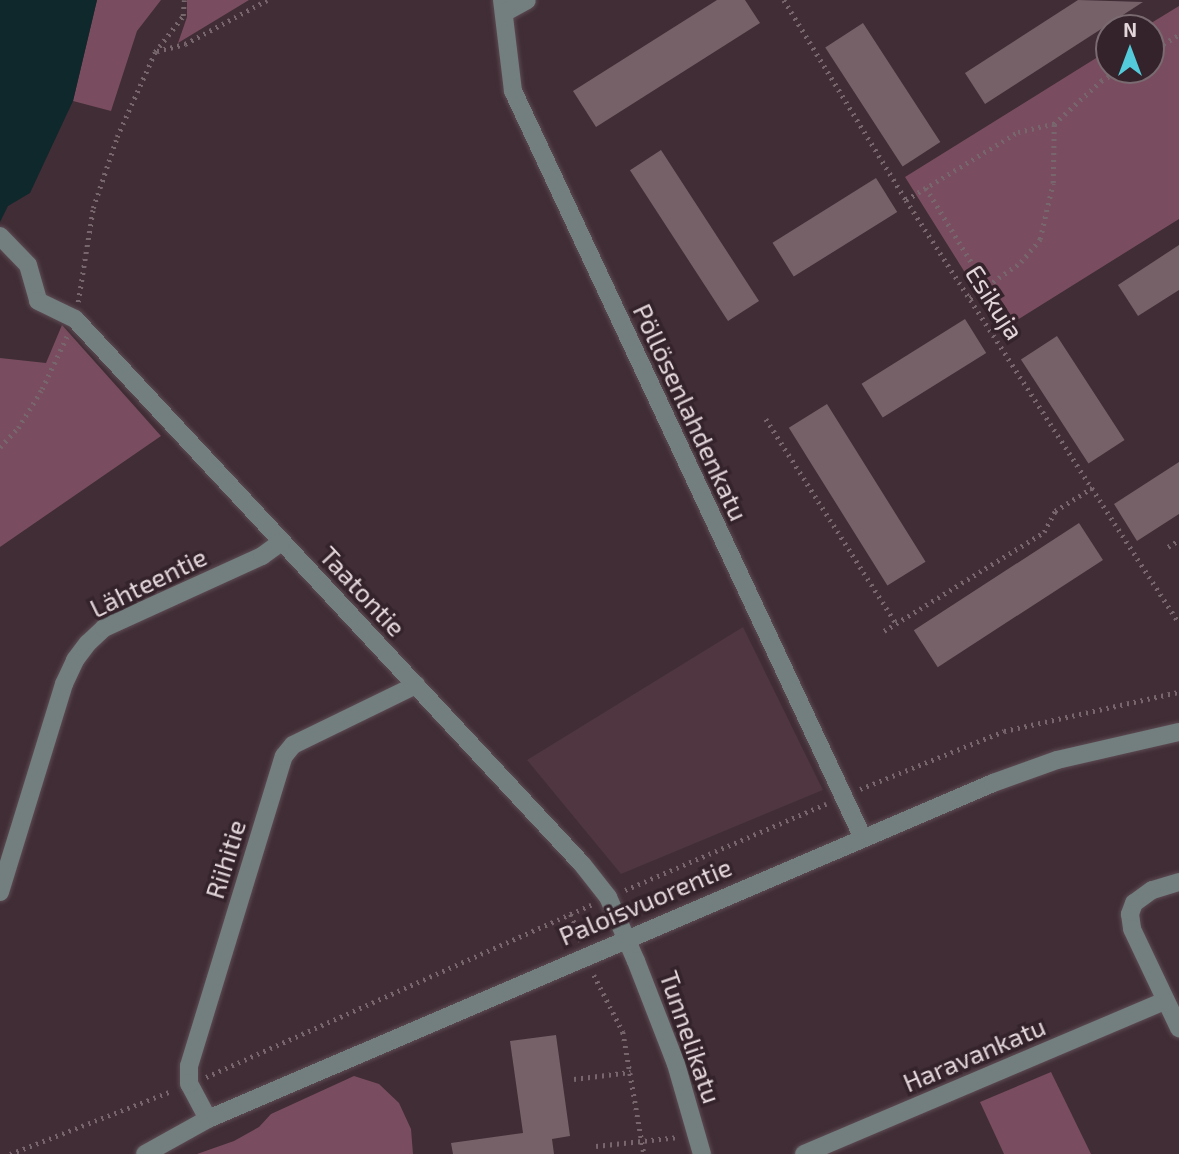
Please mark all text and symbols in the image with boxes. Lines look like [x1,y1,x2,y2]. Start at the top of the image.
north arrow [1095,14,1165,84]
text: N [1123,18,1137,41]
street label: Esikuja [959,259,1031,345]
street label: Pöllösenlahdenkatu [627,299,755,525]
street label: Lähteentie [85,540,211,624]
street label: Taatontie [314,540,412,642]
street label: Riihitie [198,816,252,902]
street label: Paloisvuorentie [554,851,736,951]
street label: Tunnelikatu [654,967,728,1107]
street label: Haravankatu [898,1010,1050,1098]

